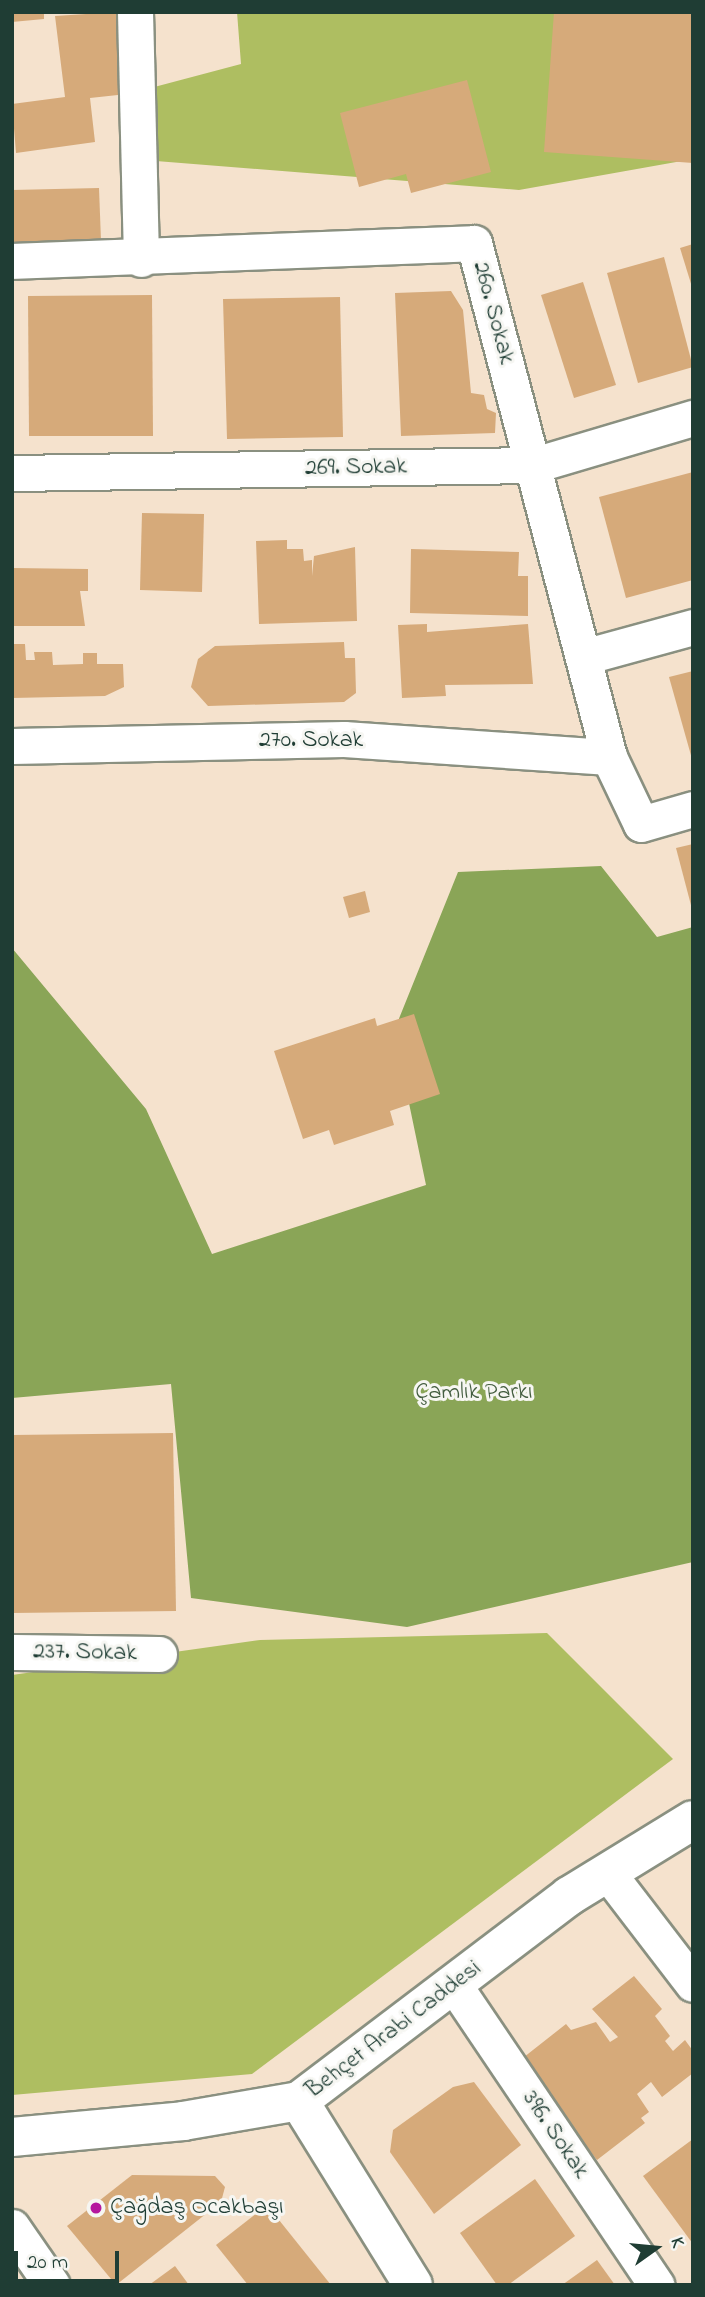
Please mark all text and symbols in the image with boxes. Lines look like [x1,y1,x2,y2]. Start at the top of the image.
street label: 260. Sokak [466,259,520,367]
street label: 269. Sokak [305,453,407,483]
street label: 270. Sokak [259,727,363,755]
park label: Çamlık Parkı [415,1379,533,1407]
street label: 237. Sokak [33,1638,137,1668]
street label: Behçet Arabi Caddesi [301,1955,487,2105]
street label: 396. Sokak [515,2086,595,2184]
place label: Çağdaş Ocakbaşı [110,2194,284,2222]
marker: Çağdaş Ocakbaşı [88,2200,104,2216]
north arrow [621,2213,691,2283]
text: K [663,2234,691,2250]
scale bar [18,2238,122,2282]
text: 20 m [27,2248,68,2278]

